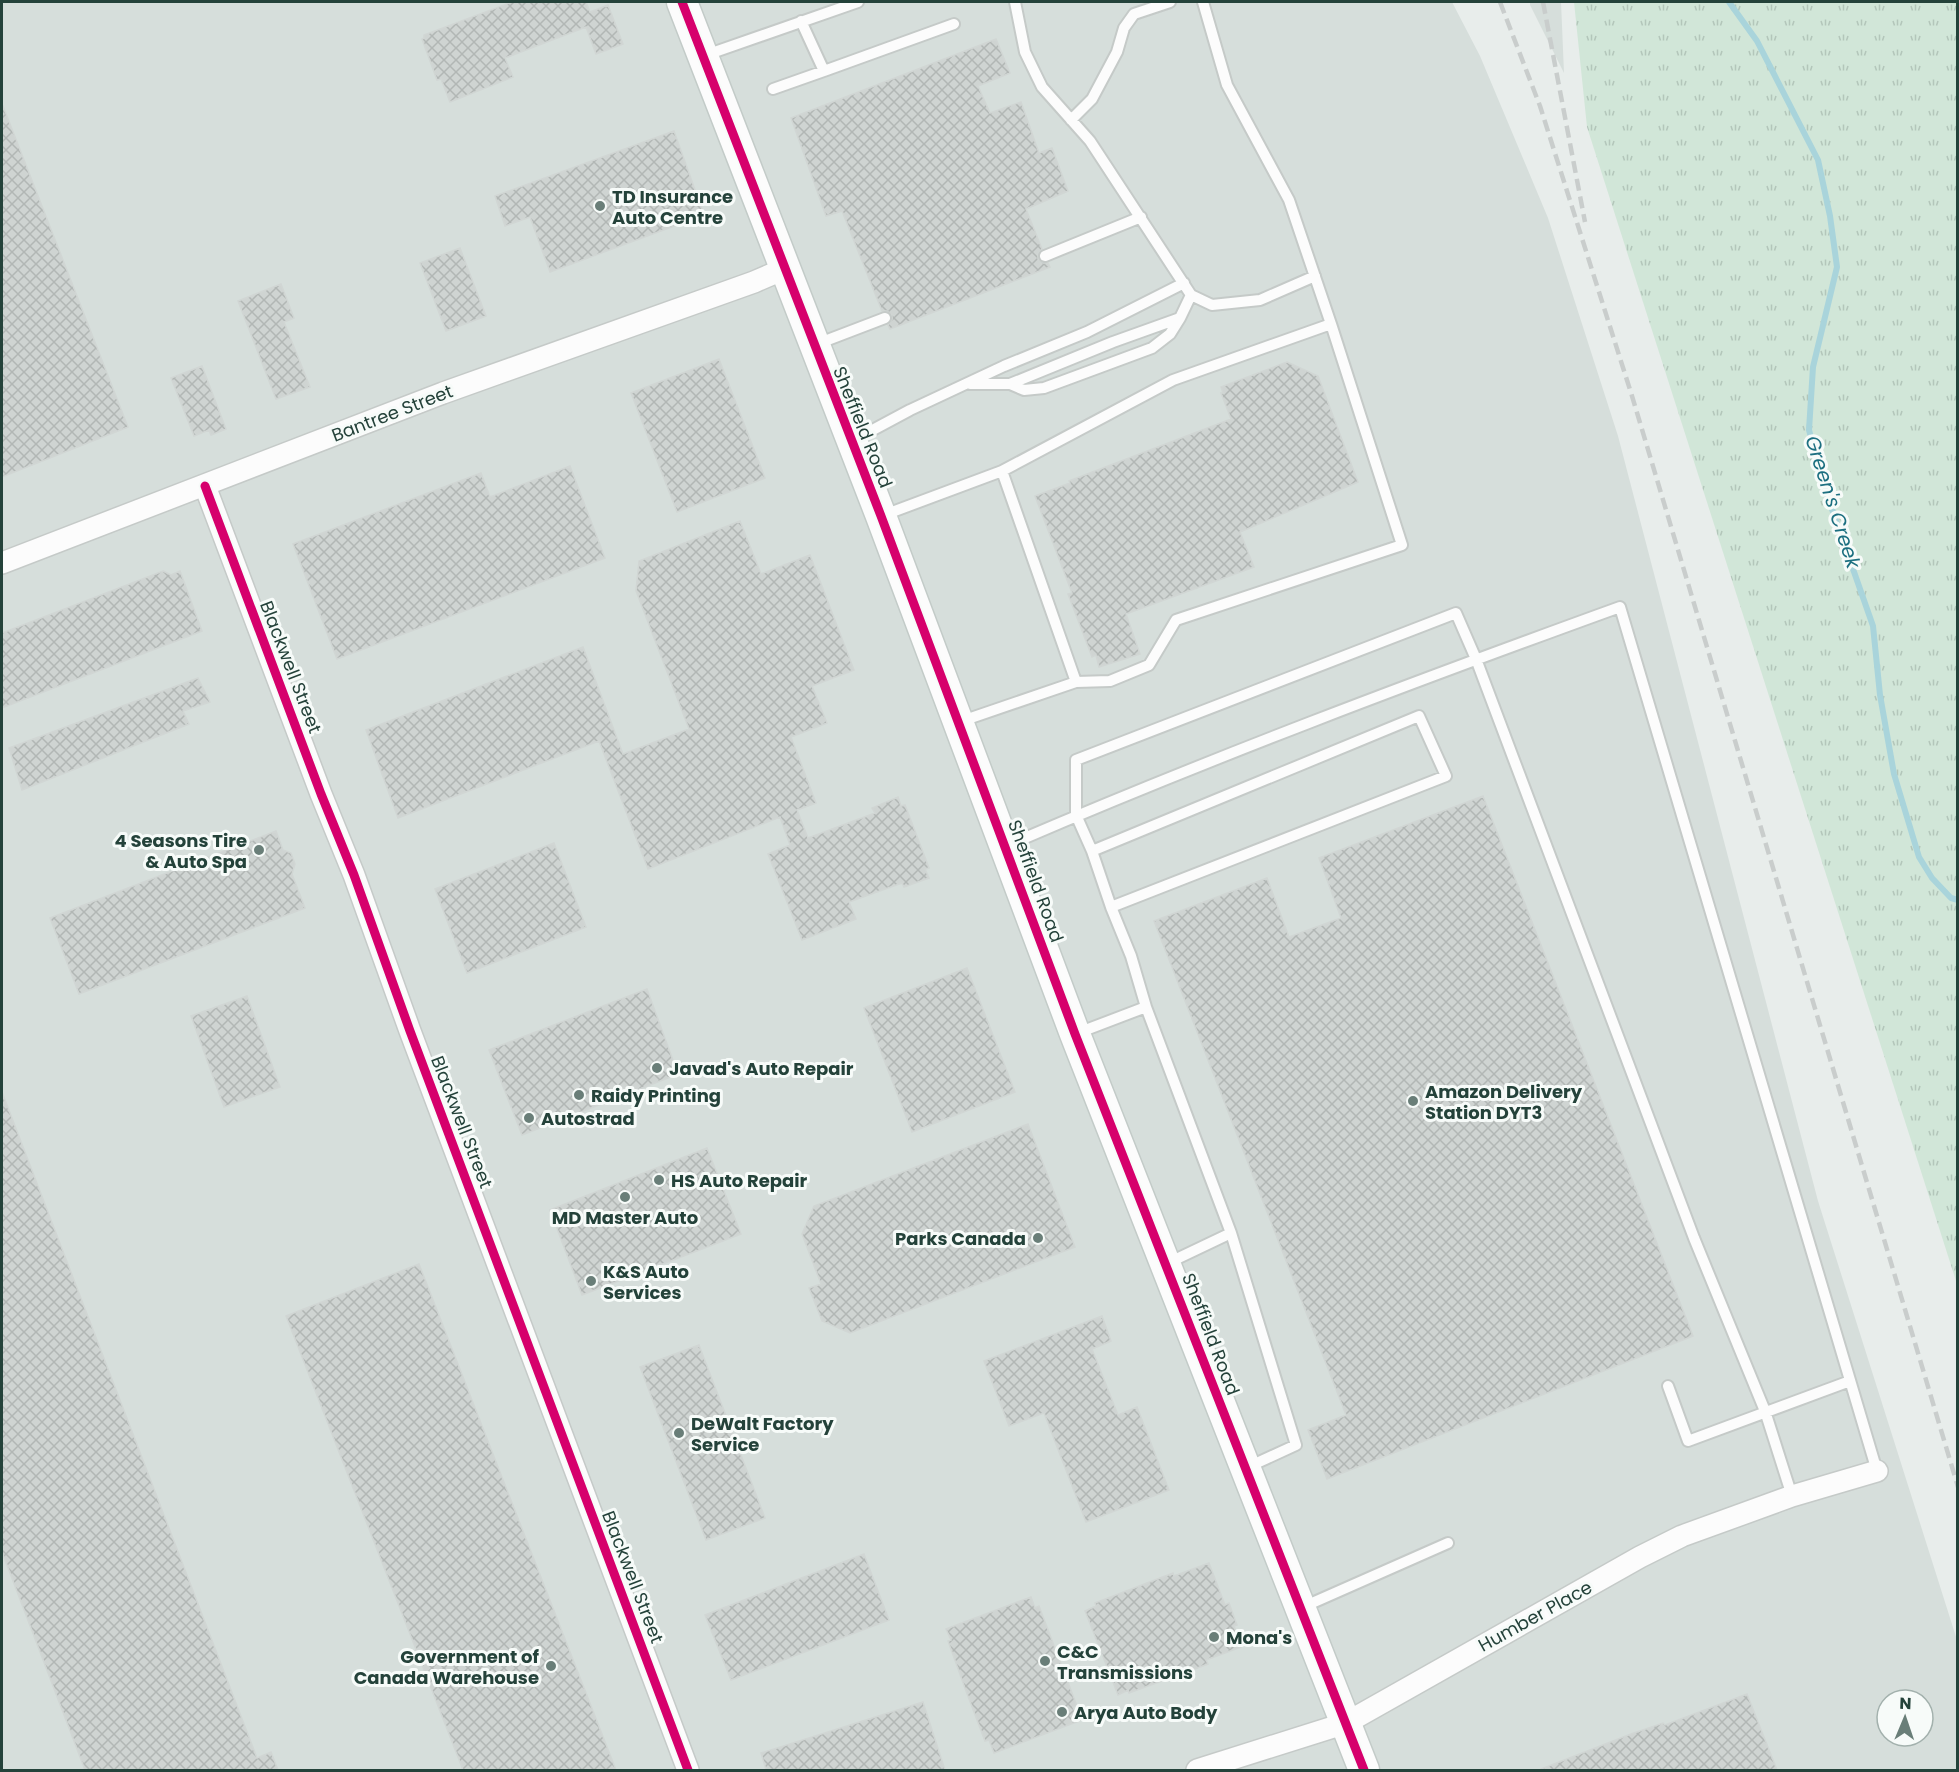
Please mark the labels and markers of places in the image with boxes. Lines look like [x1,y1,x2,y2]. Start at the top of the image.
place label: TD Insurance Auto Centre [612,184,733,230]
marker: TD Insurance Auto Centre [593,199,607,213]
place label: 4 Seasons Tire & Auto Spa [114,828,247,874]
marker: 4 Seasons Tire & Auto Spa [252,843,266,857]
place label: Javad's Auto Repair [669,1056,854,1081]
marker: Javad's Auto Repair [650,1061,664,1075]
place label: Amazon Delivery Station DYT3 [1425,1079,1583,1125]
place label: Raidy Printing [591,1083,721,1108]
marker: Raidy Printing [572,1088,586,1102]
marker: Amazon Delivery Station DYT3 [1406,1094,1420,1108]
place label: Autostrad [541,1106,635,1131]
marker: Autostrad [522,1111,536,1125]
place label: HS Auto Repair [671,1168,808,1193]
marker: HS Auto Repair [652,1173,666,1187]
marker: MD Master Auto [618,1190,632,1204]
place label: MD Master Auto [552,1205,698,1230]
place label: Parks Canada [895,1226,1026,1251]
marker: Parks Canada [1031,1231,1045,1245]
place label: K&S Auto Services [603,1259,689,1305]
marker: K&S Auto Services [584,1274,598,1288]
place label: DeWalt Factory Service [691,1411,834,1457]
marker: DeWalt Factory Service [672,1426,686,1440]
place label: Mona's [1226,1625,1292,1650]
marker: Mona's [1207,1630,1221,1644]
place label: C&C Transmissions [1057,1639,1193,1685]
place label: Government of Canada Warehouse [354,1644,540,1690]
marker: C&C Transmissions [1038,1654,1052,1668]
marker: Government of Canada Warehouse [544,1659,558,1673]
place label: Arya Auto Body [1074,1700,1218,1725]
marker: Arya Auto Body [1055,1705,1069,1719]

